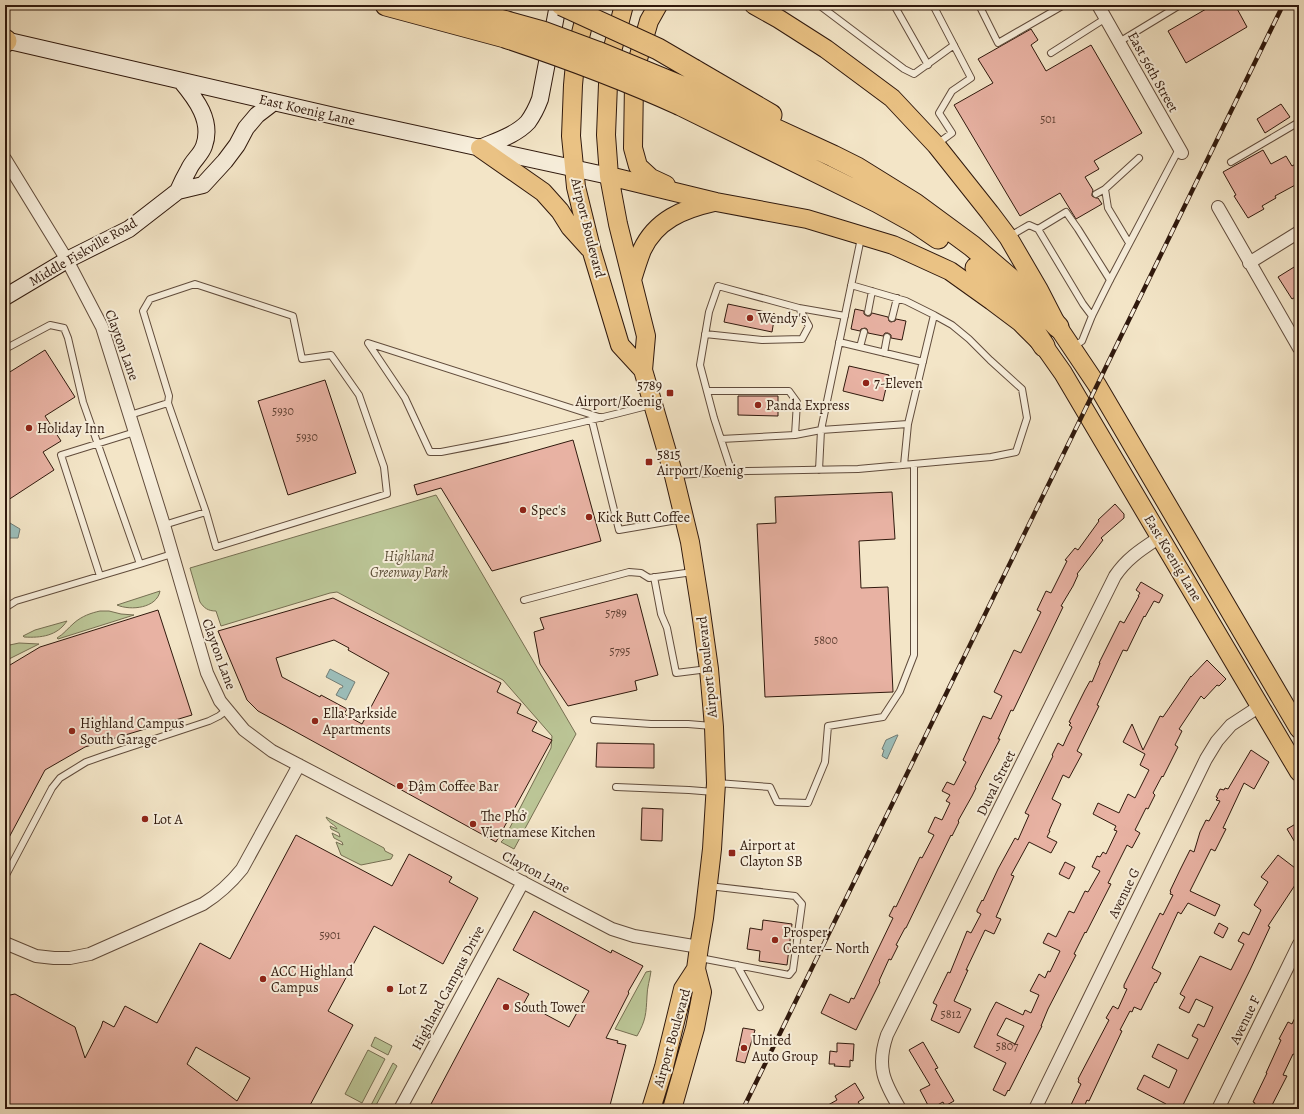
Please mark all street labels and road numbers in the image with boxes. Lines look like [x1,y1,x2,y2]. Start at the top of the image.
street label: East 56th Street [1123,28,1183,116]
street label: East Koenig Lane [257,90,357,130]
street label: Airport Boulevard [566,175,610,280]
street label: Middle Fiskville Road [26,213,141,291]
street label: Clayton Lane [100,307,144,383]
street label: East Koenig Lane [1140,511,1206,605]
street label: Airport Boulevard [692,615,722,720]
street label: Clayton Lane [197,616,241,692]
street label: Duval Street [972,747,1020,819]
street label: Clayton Lane [499,846,573,898]
street label: Avenue G [1103,865,1144,922]
street label: Highland Campus Drive [407,922,489,1054]
street label: Airport Boulevard [649,986,695,1091]
street label: Avenue F [1225,993,1265,1048]

